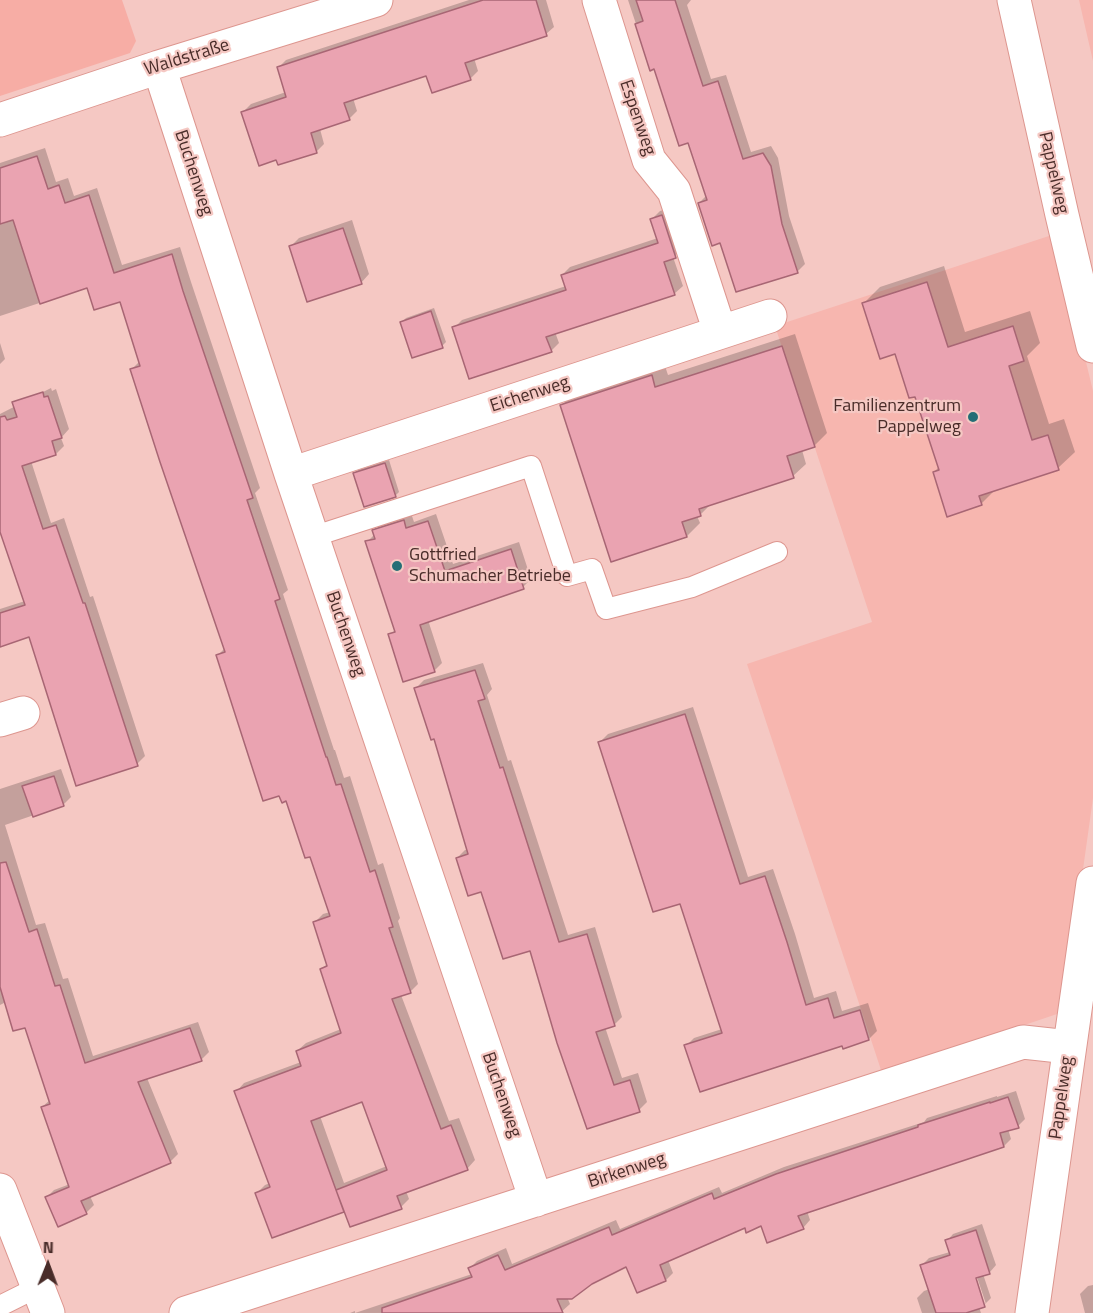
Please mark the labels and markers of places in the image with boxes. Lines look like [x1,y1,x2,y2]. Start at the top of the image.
place label: Familienzentrum Pappelweg [833,396,961,438]
marker: Familienzentrum Pappelweg [966,410,980,424]
place label: Gottfried Schumacher Betriebe [409,545,571,588]
marker: Gottfried Schumacher Betriebe [390,559,404,573]

